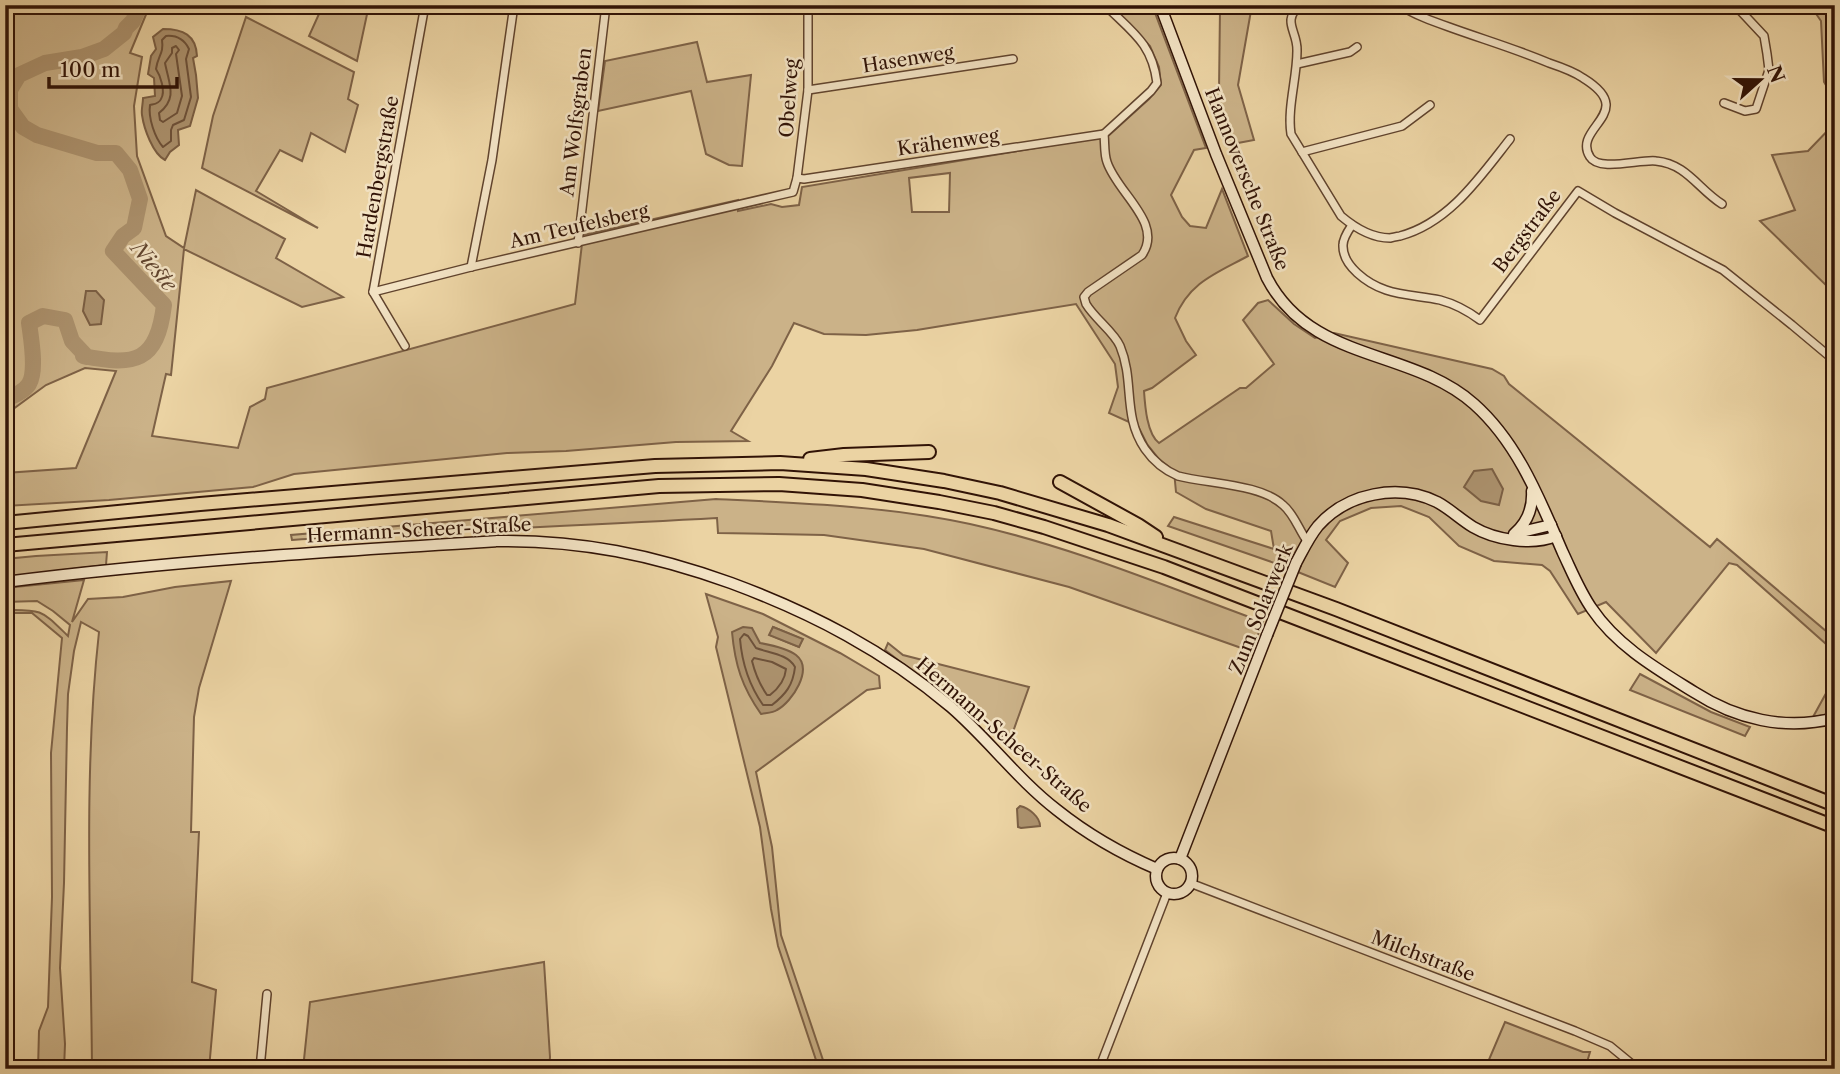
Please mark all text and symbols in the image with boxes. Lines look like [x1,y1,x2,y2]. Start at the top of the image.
street label: Hasenweg [861,40,956,78]
scale bar [49,46,177,90]
street label: Am Wolfsgraben [555,46,597,199]
north arrow [1724,46,1794,116]
text: 100 m [60,57,121,82]
street label: Obelweg [775,57,803,138]
text: N [1762,62,1789,86]
street label: Hannoversche Straße [1200,84,1294,274]
street label: Hardenbergstraße [352,94,404,260]
street label: Krähenweg [896,123,1001,161]
street label: Bergstraße [1488,185,1566,277]
street label: Am Teufelsberg [506,199,652,253]
water label: Nieste [125,234,183,297]
street label: Hermann-Scheer-Straße [306,513,532,547]
street label: Zum Solarwerk [1224,539,1298,678]
street label: Hermann-Scheer-Straße [912,653,1096,817]
street label: Milchstraße [1368,926,1478,986]

